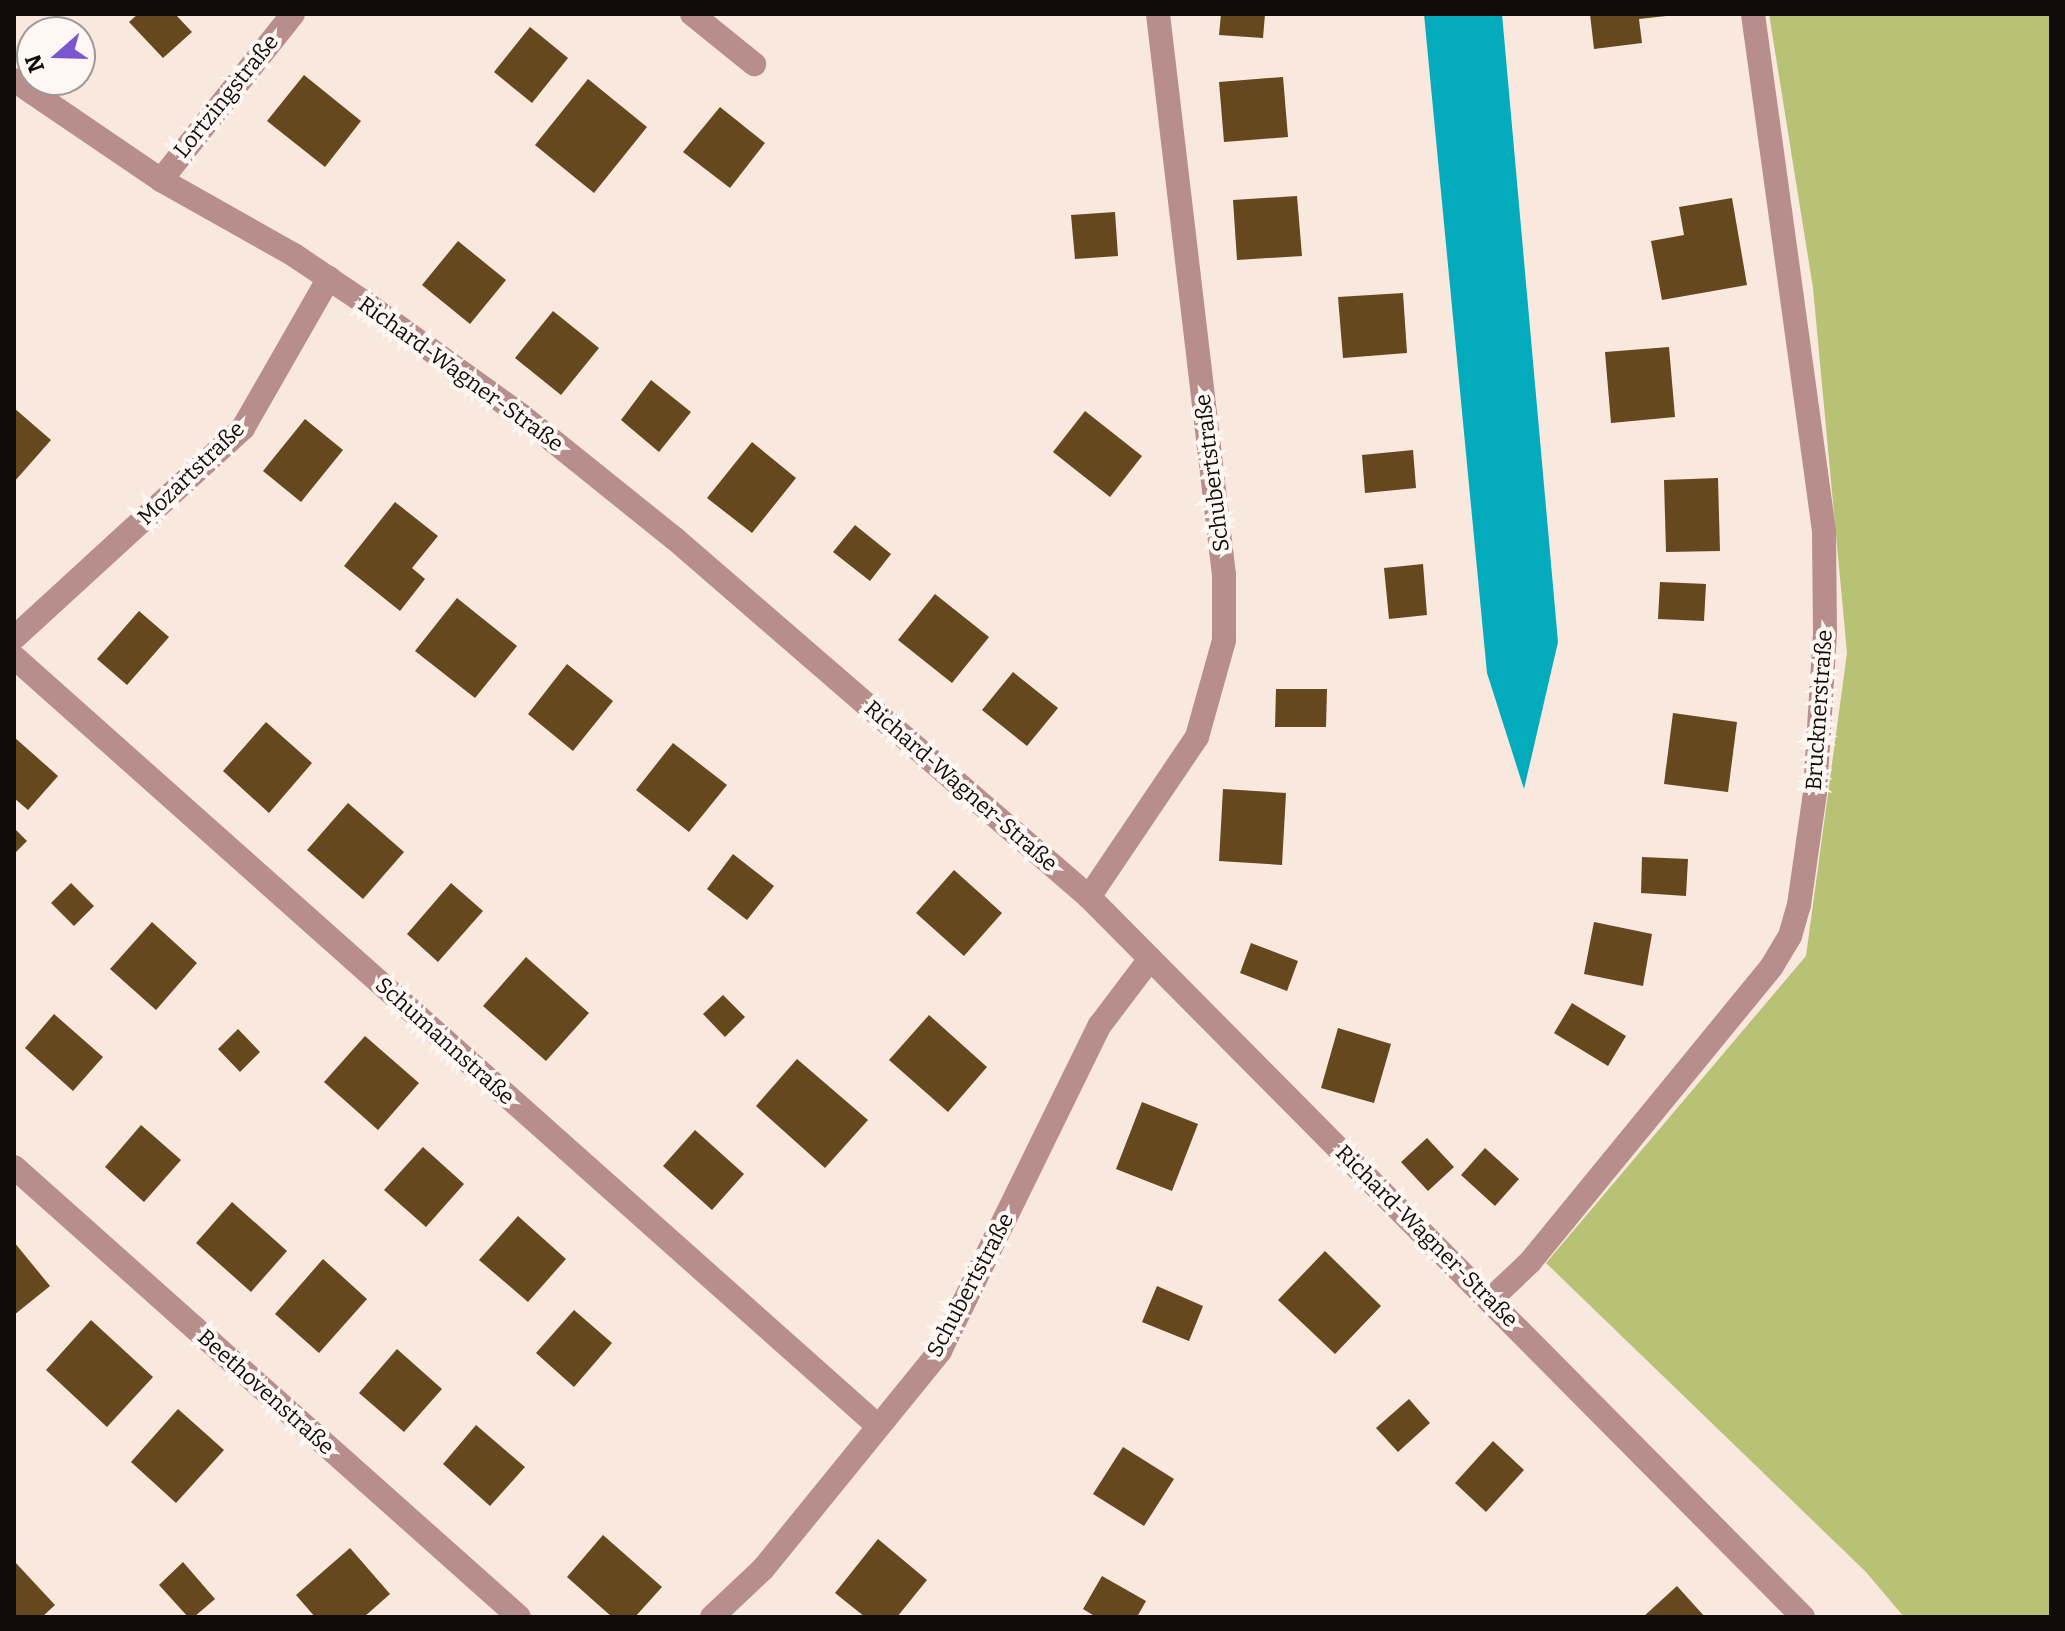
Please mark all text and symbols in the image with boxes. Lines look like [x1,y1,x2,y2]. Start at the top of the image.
north arrow [16,16,96,96]
street label: Lortzingstraße [168,29,284,163]
text: N [19,51,50,76]
street label: Richard-Wagner-Straße [353,291,569,457]
street label: Schubertstraße [1189,392,1235,554]
street label: Mozartstraße [132,416,250,530]
street label: Brucknerstraße [1800,629,1838,791]
street label: Richard-Wagner-Straße [859,695,1063,877]
street label: Schumannstraße [370,972,520,1110]
street label: Richard-Wagner-Straße [1330,1139,1524,1333]
street label: Schubertstraße [921,1209,1019,1361]
street label: Beethovenstraße [192,1324,340,1460]

